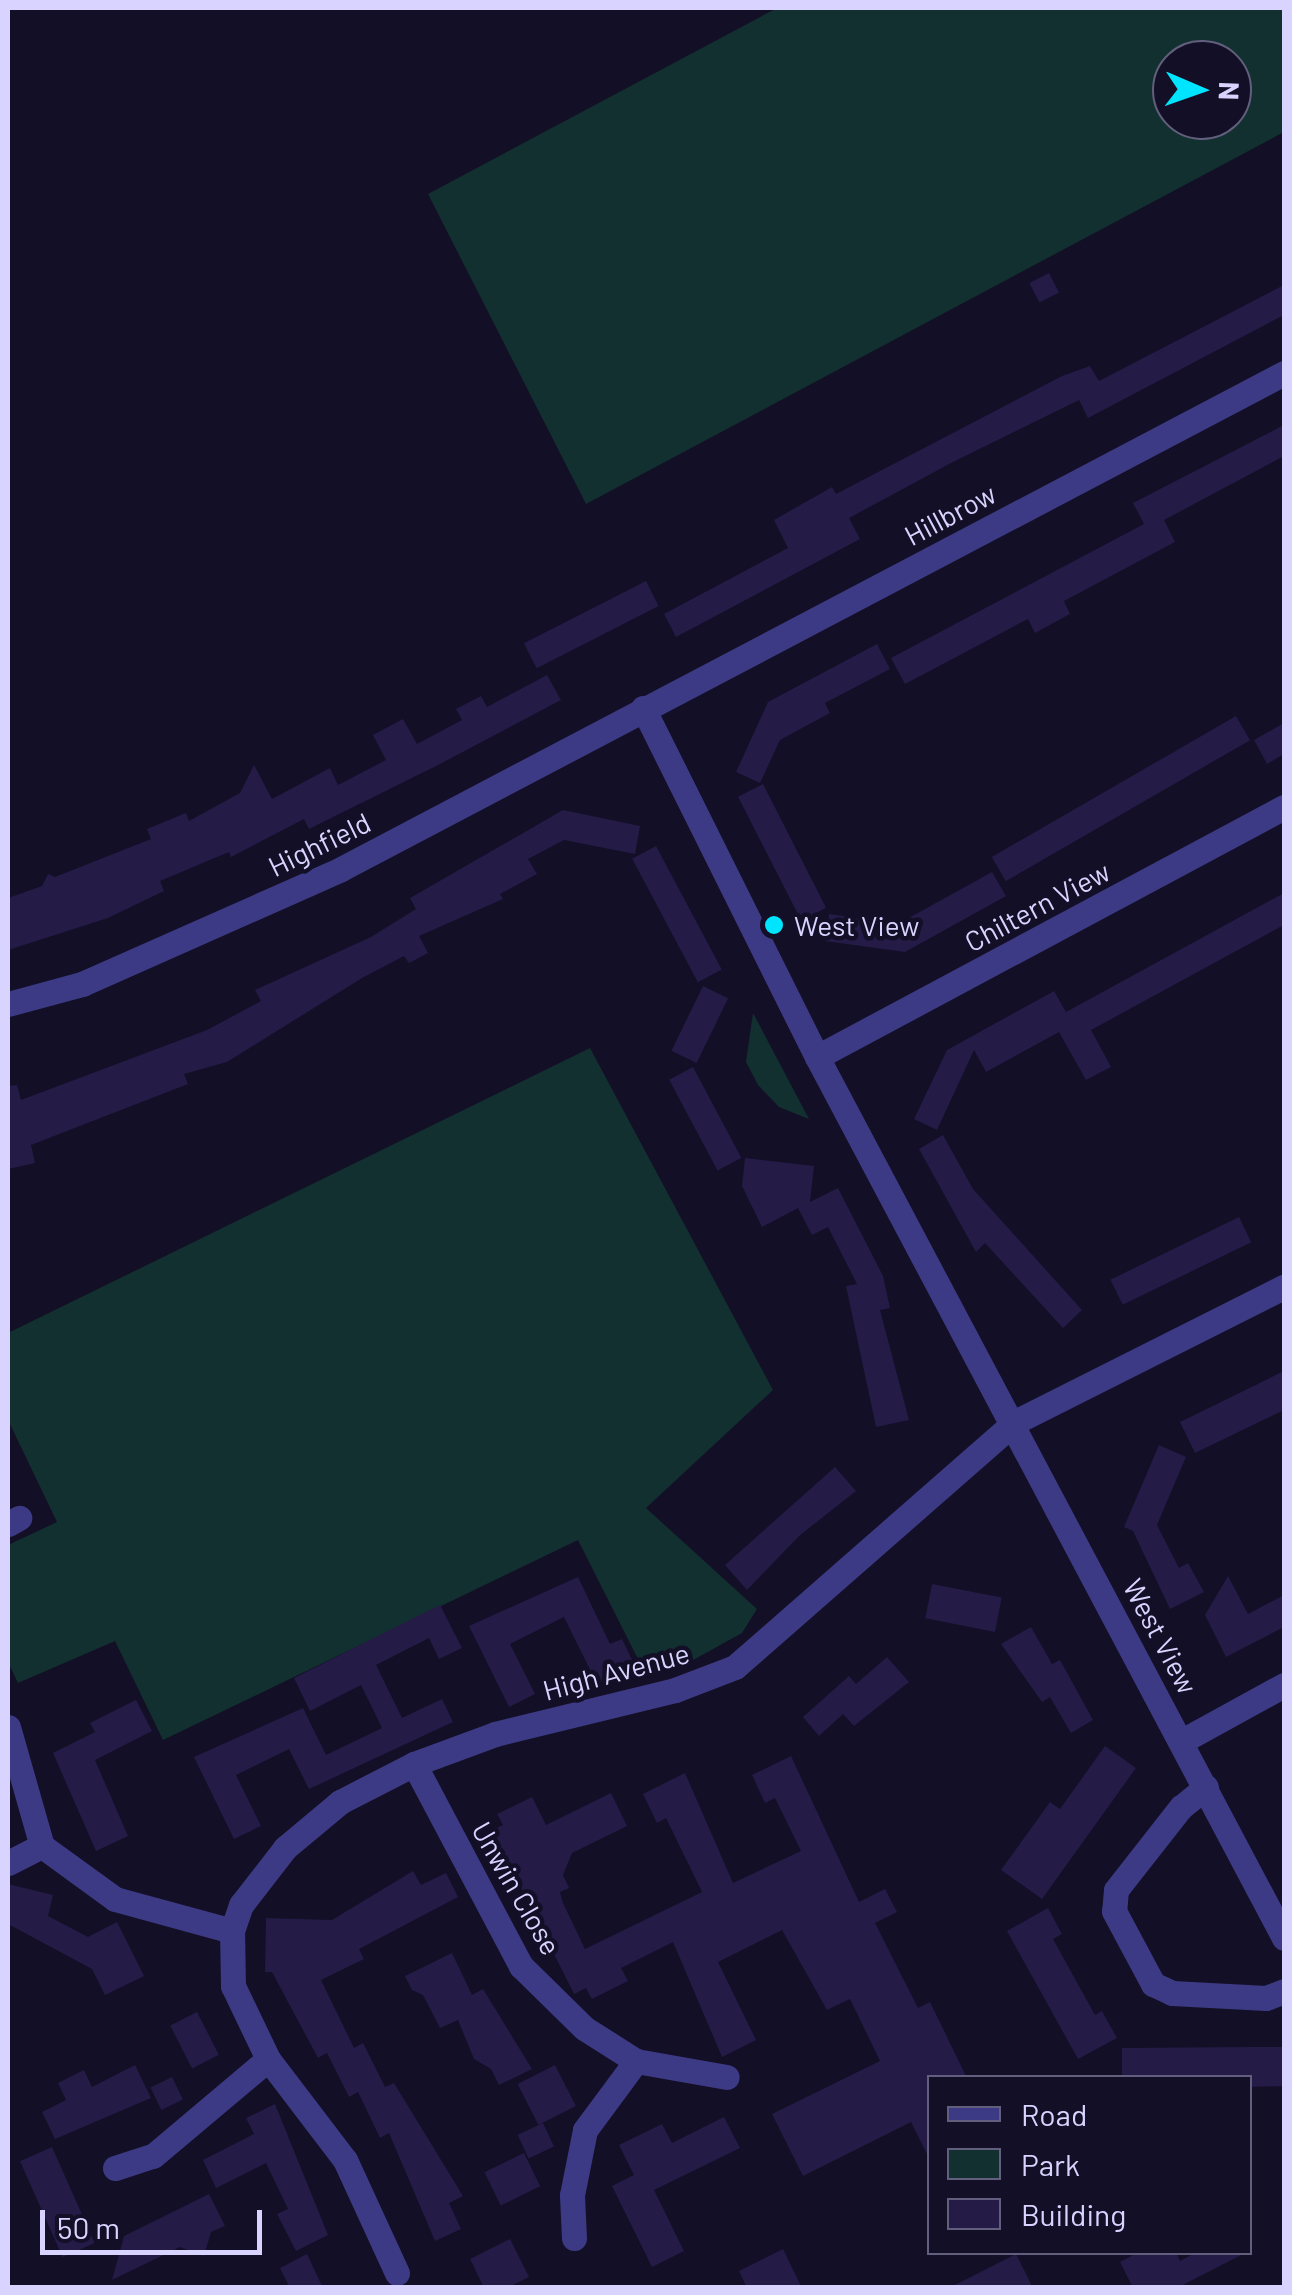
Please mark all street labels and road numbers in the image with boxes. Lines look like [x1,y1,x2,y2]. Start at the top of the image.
street label: Hillbrow [899,476,1001,552]
street label: Highfield [263,805,375,883]
street label: Chiltern View [959,854,1115,958]
street label: West View [1117,1573,1205,1699]
street label: High Avenue [539,1635,693,1707]
street label: Unwin Close [465,1815,569,1961]

